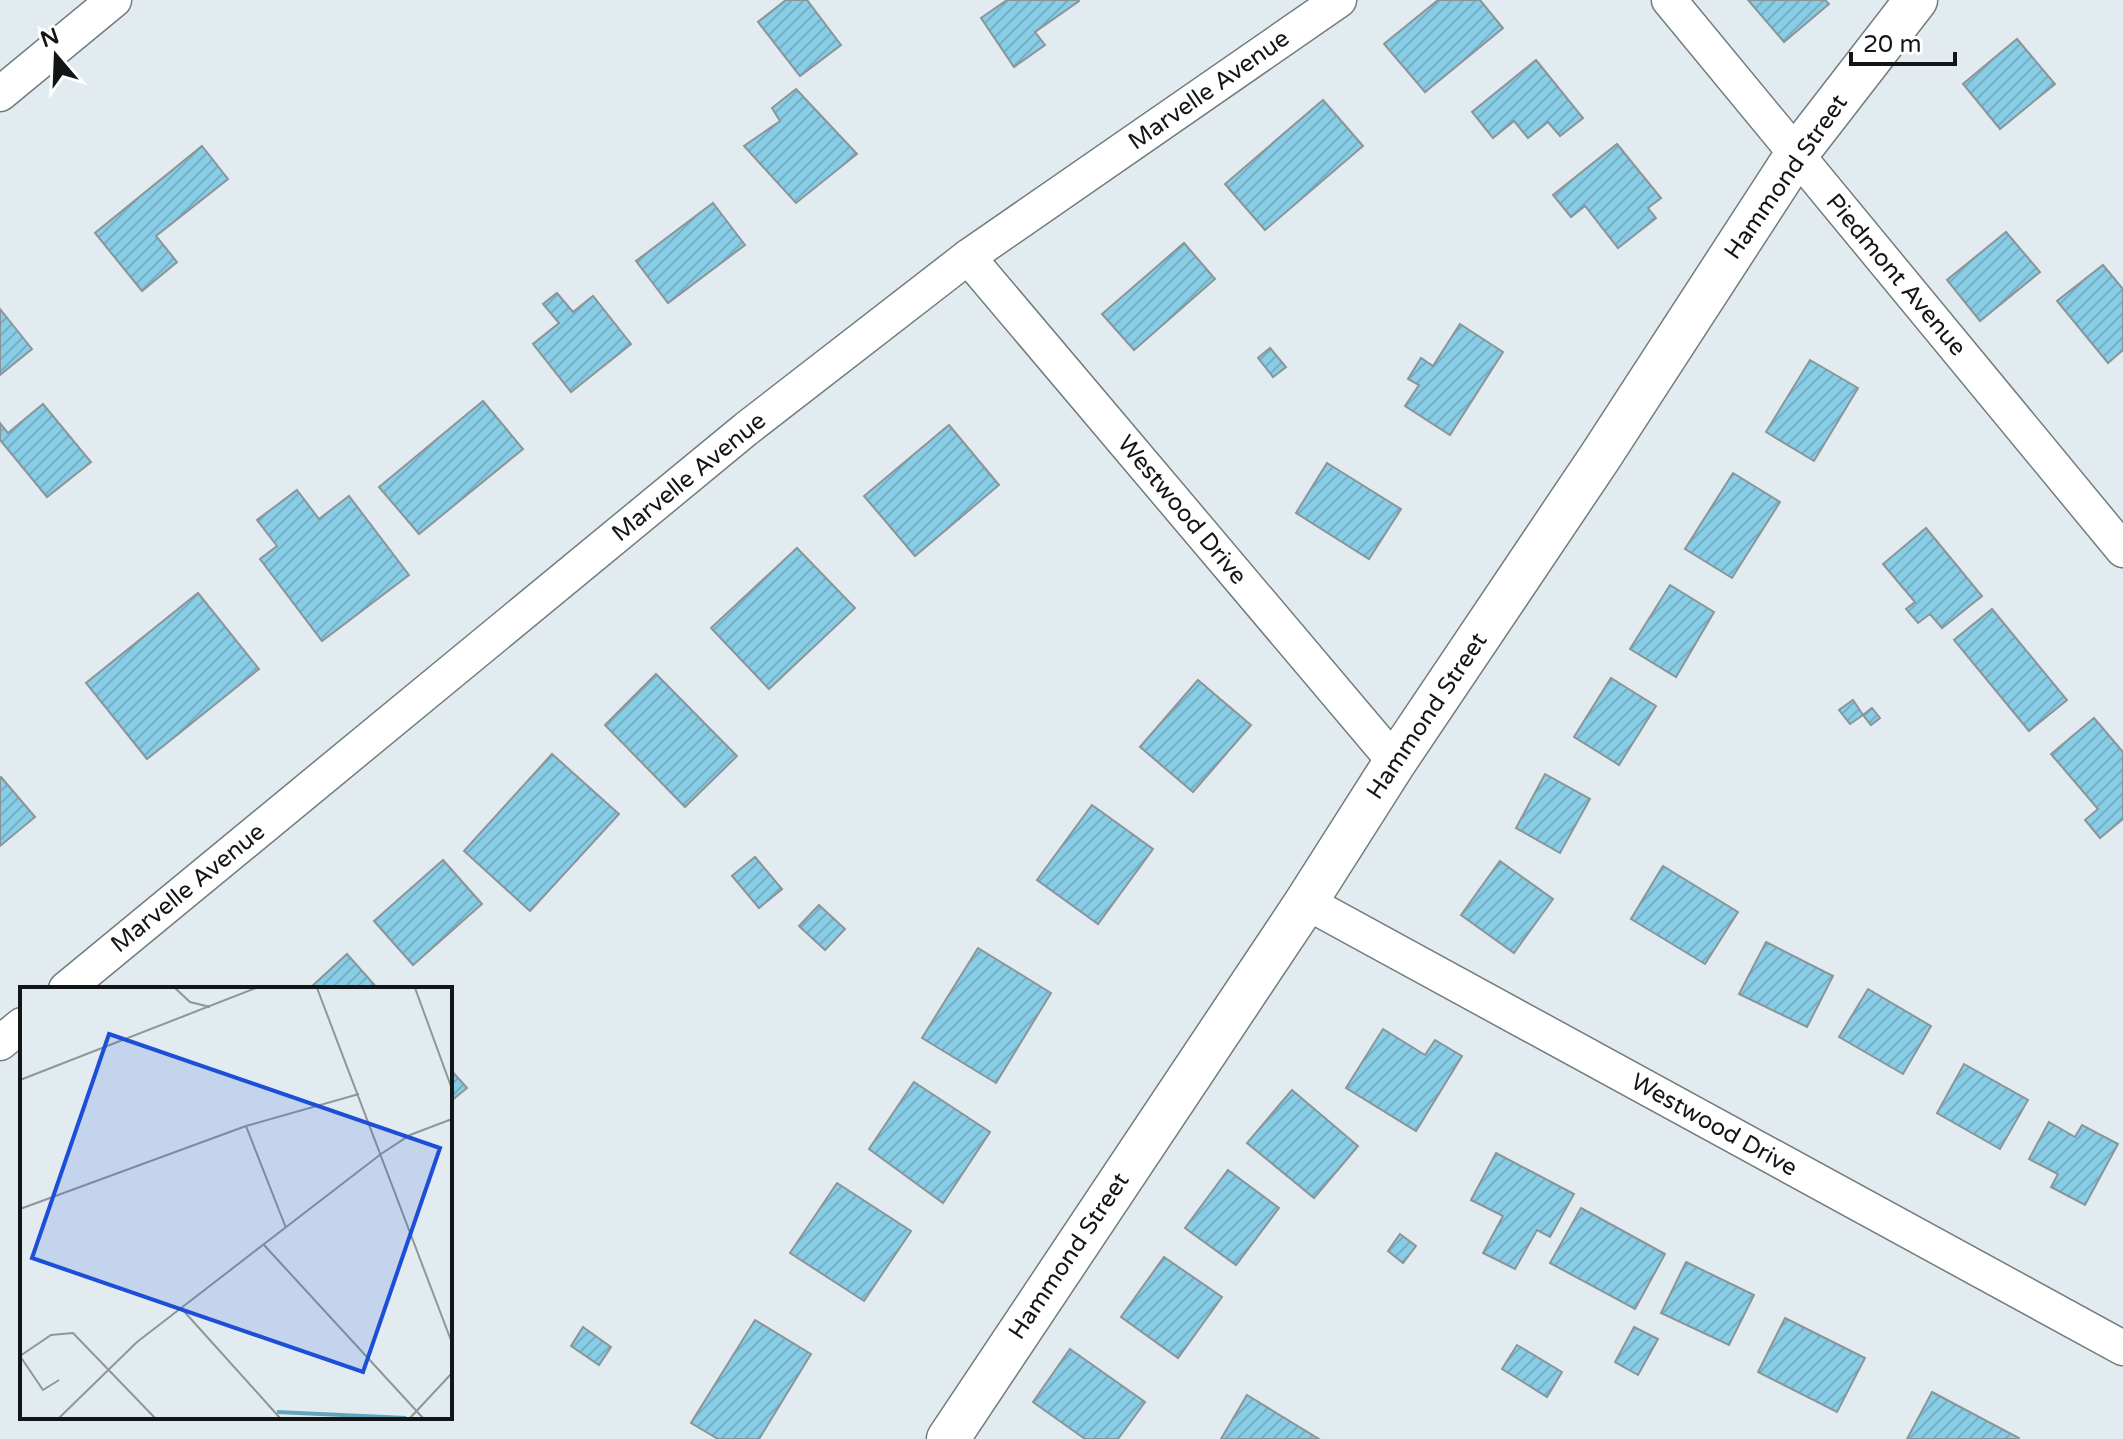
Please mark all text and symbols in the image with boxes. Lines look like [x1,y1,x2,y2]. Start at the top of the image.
north arrow [16,16,96,96]
scale bar [1851,16,1955,66]
text: N [37,23,62,53]
street label: Marvelle Avenue [1123,24,1295,156]
text: 20 m [1863,30,1921,59]
street label: Hammond Street [1718,89,1854,265]
street label: Piedmont Avenue [1820,188,1972,362]
street label: Marvelle Avenue [606,406,772,548]
street label: Westwood Drive [1111,430,1253,590]
street label: Hammond Street [1360,627,1494,805]
street label: Marvelle Avenue [105,817,271,959]
inset map [20,987,452,1419]
street label: Westwood Drive [1626,1067,1802,1183]
street label: Hammond Street [1002,1167,1136,1345]

